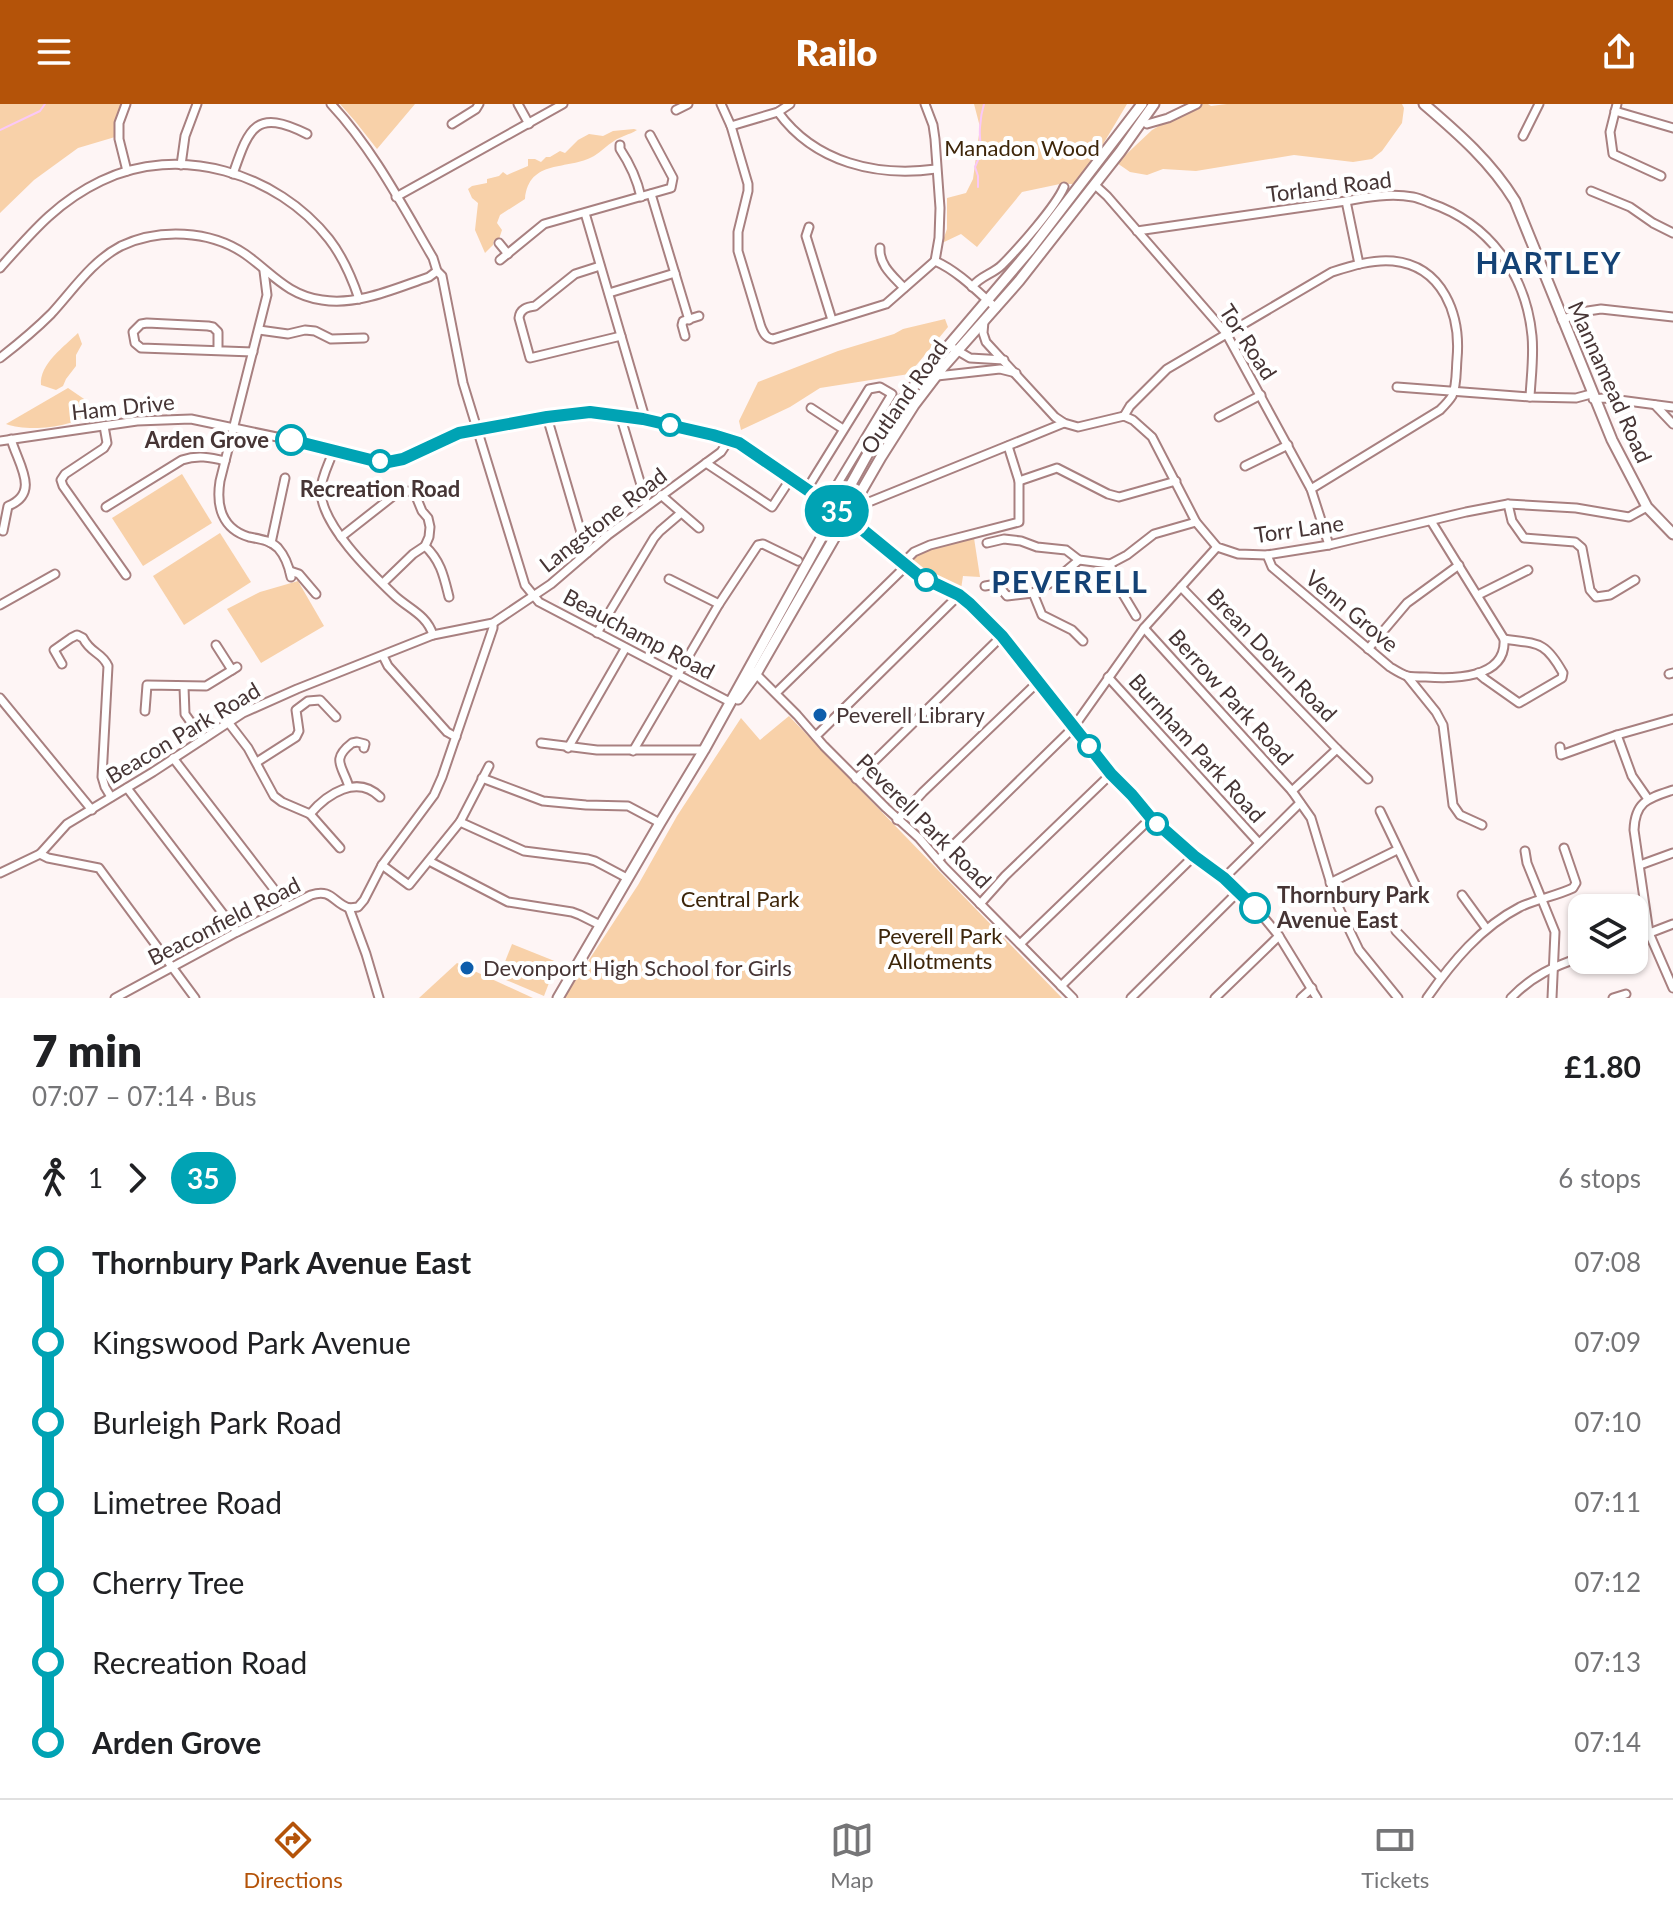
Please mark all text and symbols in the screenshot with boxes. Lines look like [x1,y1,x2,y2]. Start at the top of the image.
icon: menu [32,30,76,74]
text: Railo [796,30,877,74]
icon: share [1597,30,1641,74]
park label: Manadon Wood [944,134,1100,161]
street label: Torland Road [1265,165,1393,208]
district label: HARTLEY [1476,244,1622,280]
street label: Mannamead Road [1563,297,1658,467]
street label: Tor Road [1214,299,1283,385]
street label: Outland Road [854,335,953,459]
street label: Ham Drive [70,388,176,425]
unlabelled marker [659,414,681,436]
marker: Arden Grove [276,425,306,455]
place label: Arden Grove [144,426,269,453]
marker: Recreation Road [369,450,391,472]
street label: Langstone Road [534,462,672,578]
place label: Recreation Road [300,475,460,502]
line badge: 35 [801,485,873,537]
text: 35 [821,494,853,528]
street label: Torr Lane [1252,509,1345,548]
district label: PEVERELL [991,563,1149,599]
street label: Venn Grove [1300,564,1404,657]
unlabelled marker [915,569,937,591]
street label: Beauchamp Road [559,582,719,685]
street label: Brean Down Road [1202,582,1343,727]
street label: Berrow Park Road [1163,623,1299,770]
street label: Burnham Park Road [1123,668,1271,828]
street label: Beacon Park Road [101,676,265,789]
place label: Peverell Library [836,701,986,728]
marker: Peverell Library [811,706,829,724]
unlabelled marker [1078,735,1100,757]
street label: Peverell Park Road [851,748,997,894]
unlabelled marker [1146,813,1168,835]
street label: Beaconfield Road [143,870,305,971]
place label: Thornbury Park Avenue East [1276,881,1430,933]
park label: Central Park [681,885,800,912]
marker: Thornbury Park Avenue East [1240,893,1270,923]
map controls [1568,894,1648,974]
button: layers [1568,894,1648,974]
park label: Peverell Park Allotments [878,922,1003,974]
place label: Devonport High School for Girls [483,954,792,981]
marker: Devonport High School for Girls [458,959,476,977]
text: 7 min [32,1024,142,1076]
text: £1.80 [1564,1048,1641,1084]
text: 07:07 – 07:14 · Bus [32,1080,256,1112]
icon: walk [32,1156,76,1200]
icon: forward [115,1156,159,1200]
text: 35 [187,1161,220,1195]
text: 1 [88,1162,103,1194]
text: 6 stops [1558,1162,1641,1194]
text: Thornbury Park Avenue East [92,1244,471,1280]
text: 07:08 [1574,1246,1641,1278]
text: Kingswood Park Avenue [92,1324,411,1360]
text: 07:09 [1574,1326,1641,1358]
text: Burleigh Park Road [92,1404,342,1440]
text: 07:10 [1574,1406,1641,1438]
text: Limetree Road [92,1484,282,1520]
text: 07:11 [1574,1486,1641,1518]
text: Cherry Tree [92,1564,244,1600]
text: 07:12 [1574,1566,1641,1598]
text: Recreation Road [92,1644,307,1680]
text: 07:13 [1574,1646,1641,1678]
text: Arden Grove [92,1724,261,1760]
text: 07:14 [1574,1726,1641,1758]
tab: Directions [244,1818,343,1893]
tab: Map [830,1818,874,1893]
tab: Tickets [1361,1818,1429,1893]

